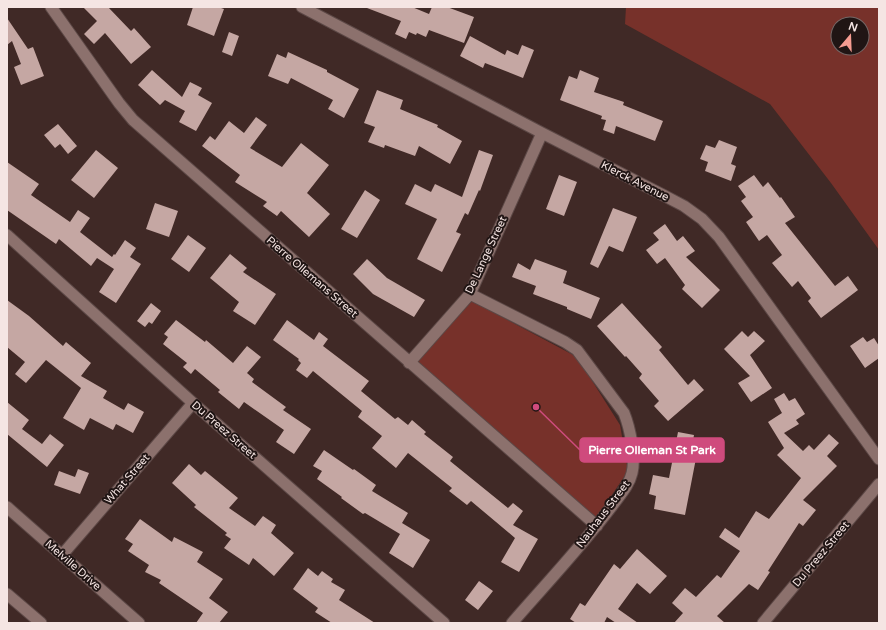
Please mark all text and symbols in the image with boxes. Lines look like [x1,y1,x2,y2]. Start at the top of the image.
north arrow [830,16,870,56]
text: N [847,19,859,35]
street label: Klerck Avenue [599,158,671,204]
street label: De Lange Street [462,214,510,296]
street label: Pierre Ollemans Street [264,234,360,320]
street label: Du Preez Street [189,398,259,462]
callout: Pierre Olleman St Park [580,438,724,462]
text: Pierre Olleman St Park [588,443,716,457]
street label: What Street [102,451,152,507]
street label: Nauhaus Street [573,478,633,550]
street label: Du Preez Street [790,519,852,589]
street label: Melville Drive [42,537,104,593]

